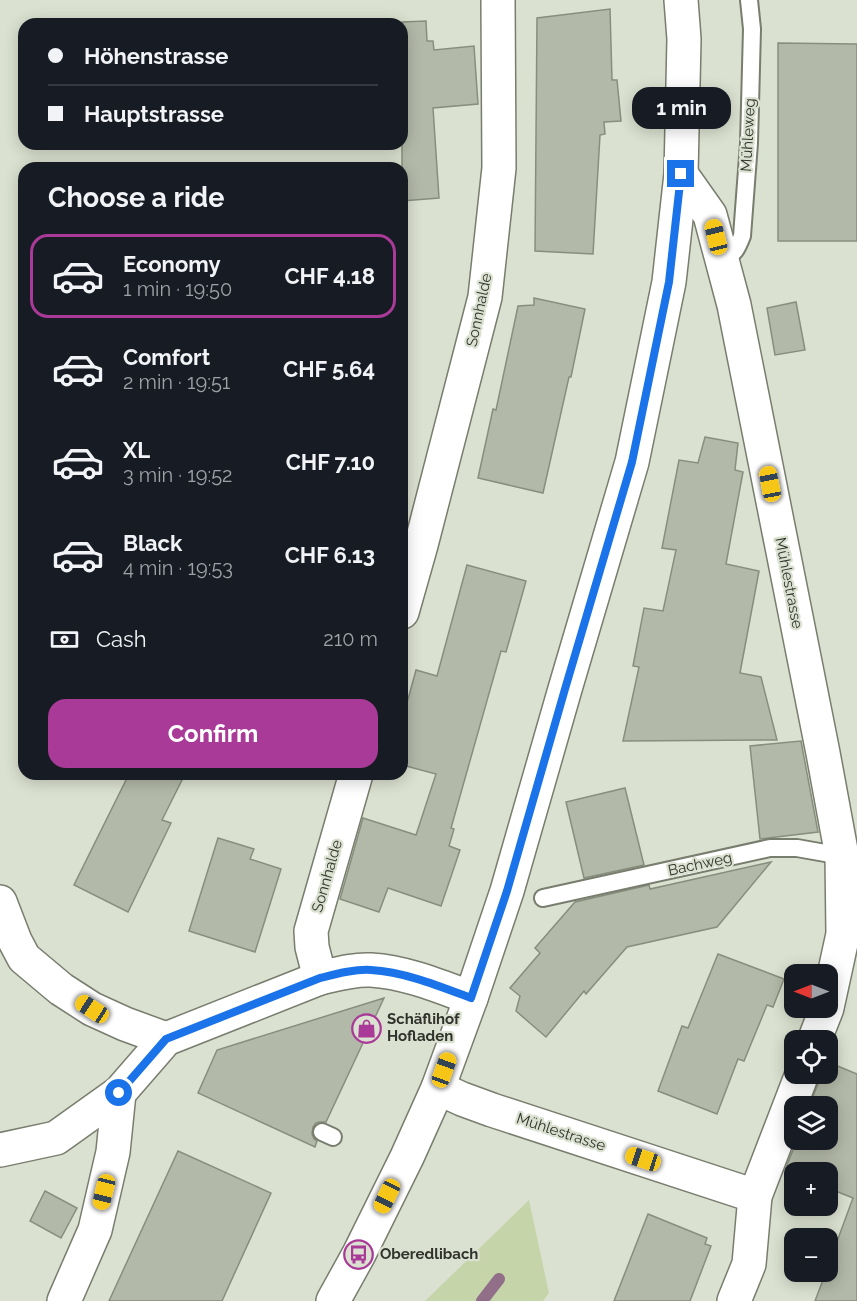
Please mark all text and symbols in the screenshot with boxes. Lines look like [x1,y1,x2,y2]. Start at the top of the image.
text: Höhenstrasse [84,43,229,69]
callout: 1 min [632,87,730,129]
text: 1 min [656,96,707,120]
street label: Mühleweg [737,98,759,172]
text: Hauptstrasse [84,101,224,127]
route end [667,160,694,187]
text: Choose a ride [48,182,224,213]
car [703,217,729,257]
icon: car [51,249,105,303]
text: Economy [123,251,221,277]
text: CHF 4.18 [284,263,375,289]
street label: Sonnhalde [462,271,496,348]
text: 1 min · 19:50 [123,277,232,301]
icon: car [51,342,105,396]
text: Comfort [123,344,210,370]
text: CHF 5.64 [283,356,375,382]
text: 2 min · 19:51 [123,370,230,394]
icon: car [51,435,105,489]
text: XL [123,437,150,463]
text: CHF 7.10 [286,449,375,475]
text: 3 min · 19:52 [123,463,233,487]
car [758,465,782,503]
icon: car [51,528,105,582]
text: Black [123,530,182,556]
street label: Mühlestrasse [771,536,807,630]
text: CHF 6.13 [285,542,375,568]
text: 4 min · 19:53 [123,556,233,580]
icon: cash [48,623,81,656]
text: Cash [96,626,147,652]
text: 210 m [323,627,378,651]
button: Confirm [48,699,378,768]
street label: Sonnhalde [308,837,346,914]
street label: Bachweg [666,848,734,880]
north arrow [784,964,838,1018]
map controls [784,964,838,1282]
car [72,992,112,1026]
place label: Schäflihof Hofladen [387,1010,460,1045]
shop icon: Schäflihof Hofladen [350,1012,382,1044]
button: locate [784,1030,838,1084]
car [429,1050,459,1090]
route start [105,1079,132,1106]
button: layers [784,1096,838,1150]
street label: Mühlestrasse [514,1109,608,1155]
car [623,1145,663,1173]
button: + [784,1162,838,1216]
car [91,1172,117,1212]
car [371,1176,403,1216]
button: − [784,1228,838,1282]
bus stop icon: Oberedlibach [343,1238,375,1270]
place label: Oberedlibach [380,1245,478,1263]

